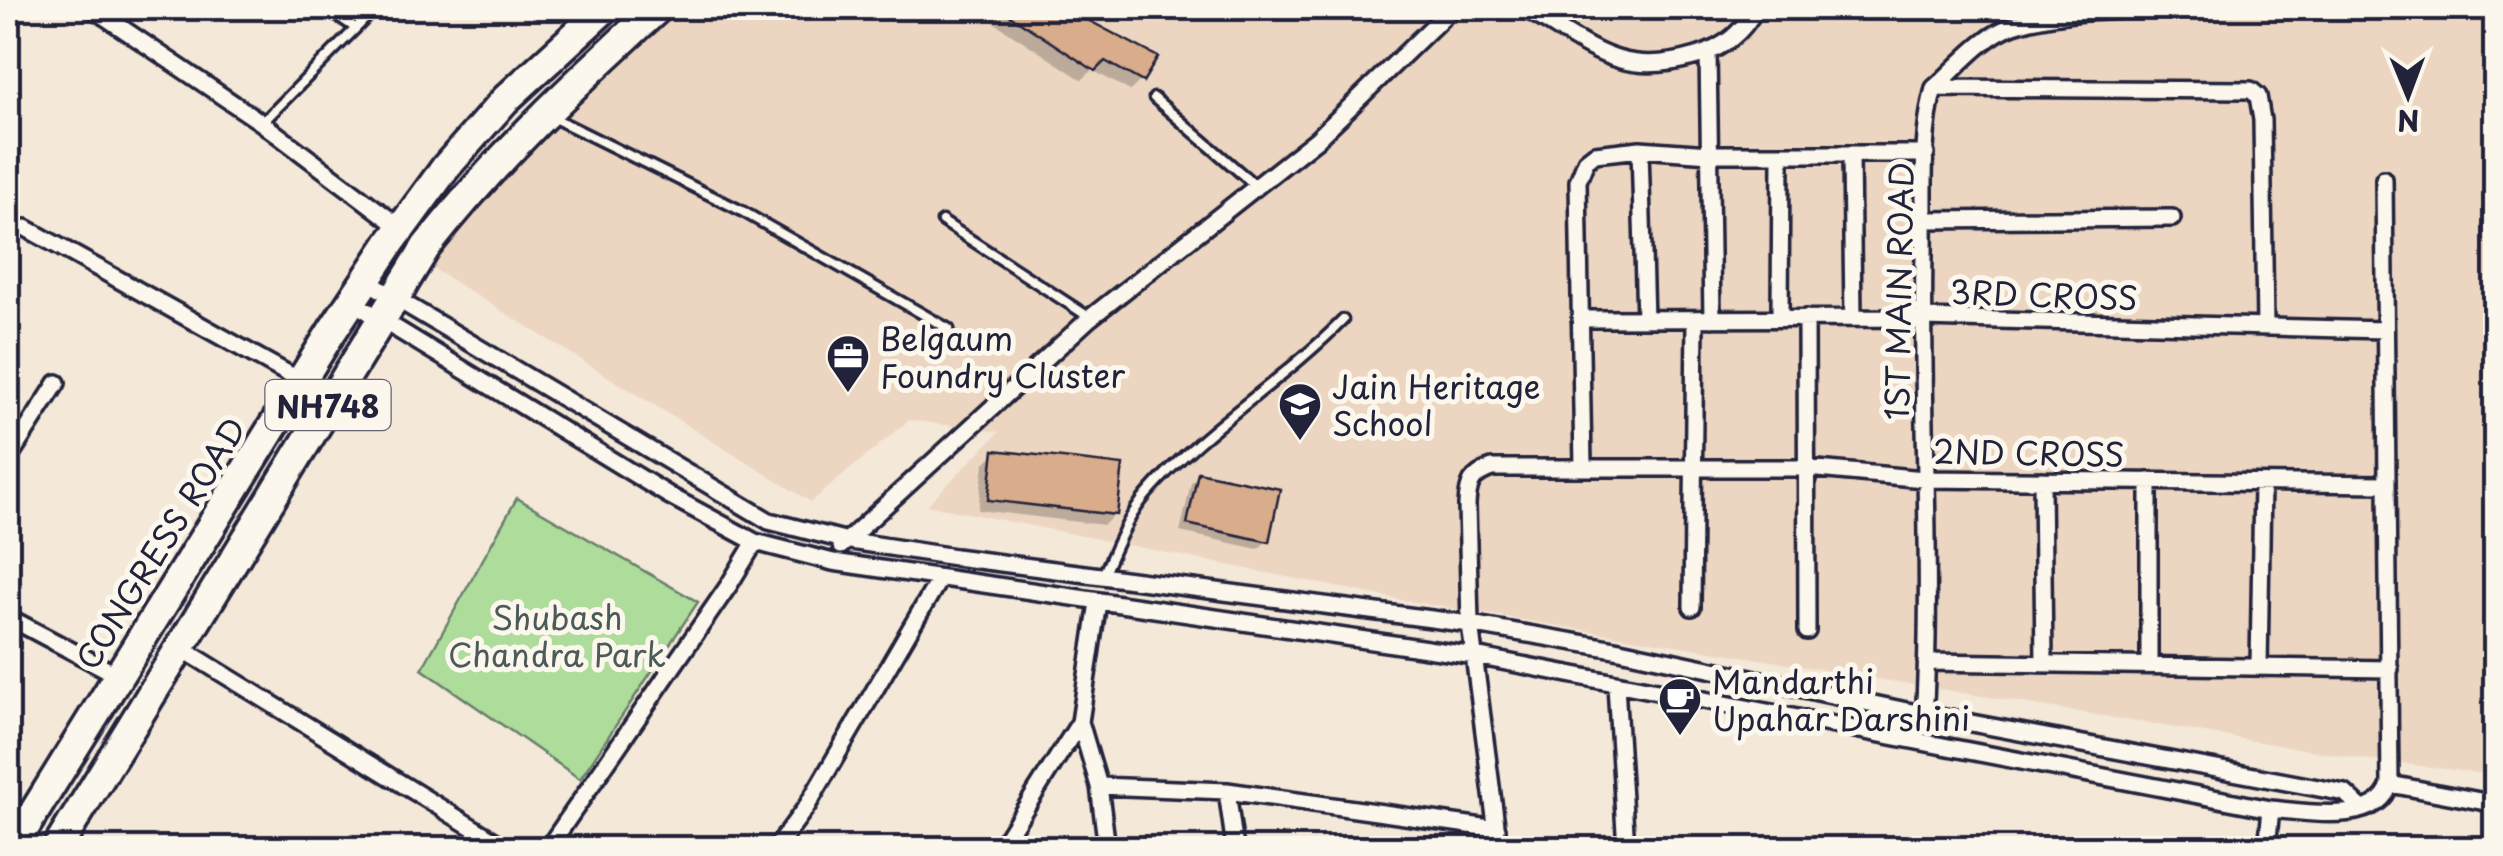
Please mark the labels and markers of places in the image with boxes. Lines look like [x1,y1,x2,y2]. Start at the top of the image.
place label: Belgaum Foundry Cluster [880,314,1125,399]
office icon: Belgaum Foundry Cluster [825,333,871,394]
place label: Jain Heritage School [1332,362,1541,447]
school or university icon: Jain Heritage School [1277,381,1323,442]
place label: Mandarthi Upahar Darshini [1712,657,1970,742]
cafe icon: Mandarthi Upahar Darshini [1657,676,1703,737]

